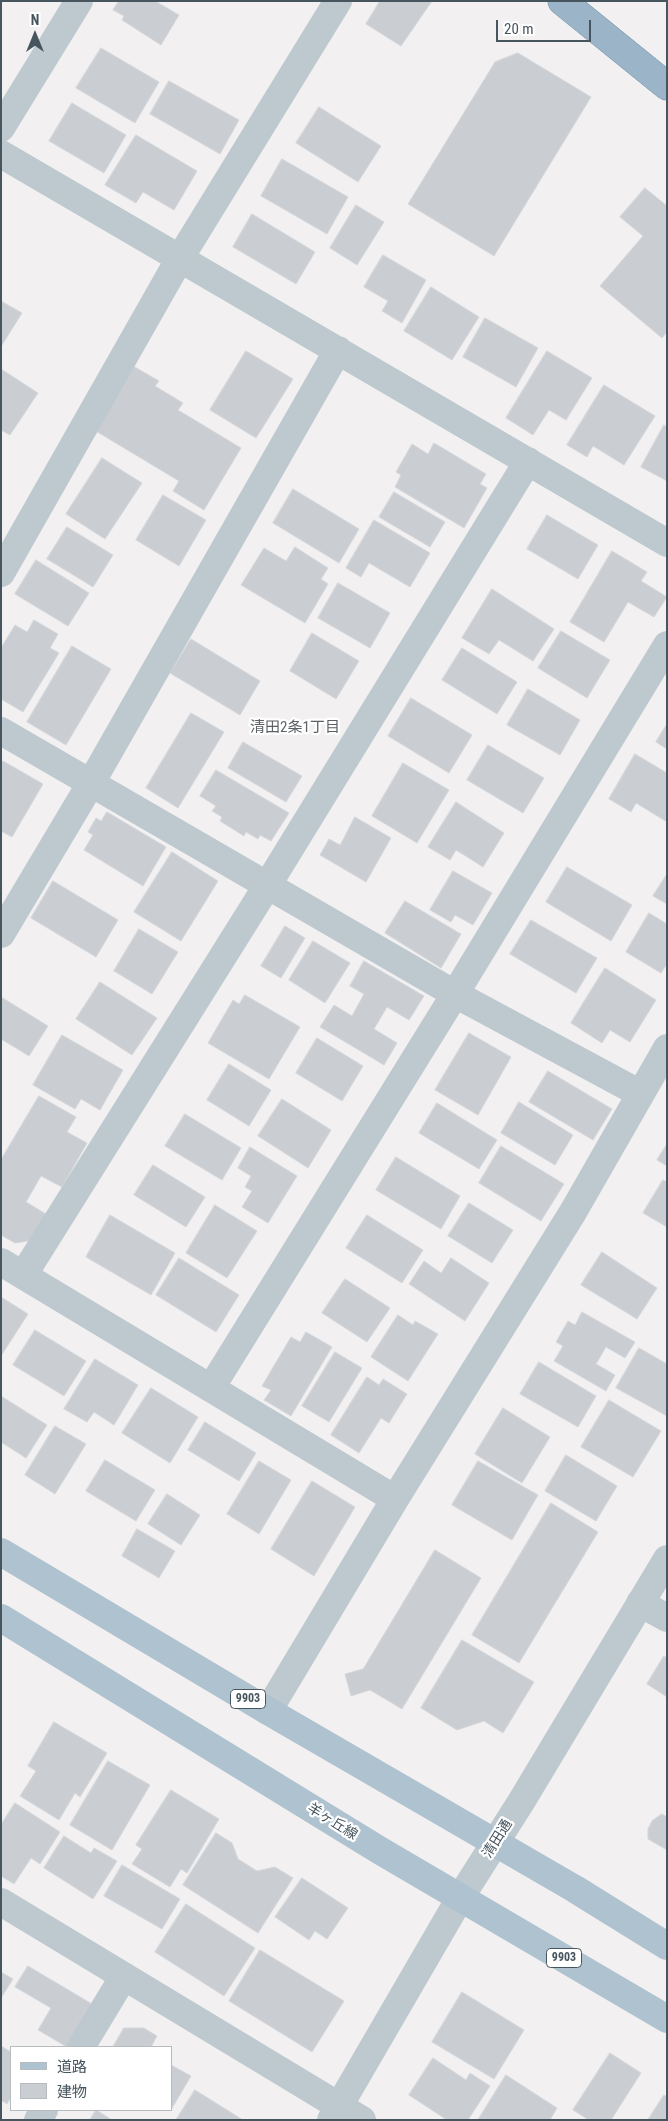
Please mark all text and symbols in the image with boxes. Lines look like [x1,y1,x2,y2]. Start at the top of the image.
north arrow [10,10,60,60]
scale bar [498,10,593,42]
text: N [31,12,39,28]
text: 20 m [504,20,534,38]
district label: 清田2条1丁目 [250,719,340,737]
road number: 9903 [230,1690,266,1708]
street label: 羊ヶ丘線 [304,1800,360,1844]
street label: 清田通 [480,1817,516,1861]
road number: 9903 [546,1949,582,1968]
legend [10,2046,172,2111]
text: 道路 [57,2058,87,2076]
text: 建物 [57,2083,87,2101]

